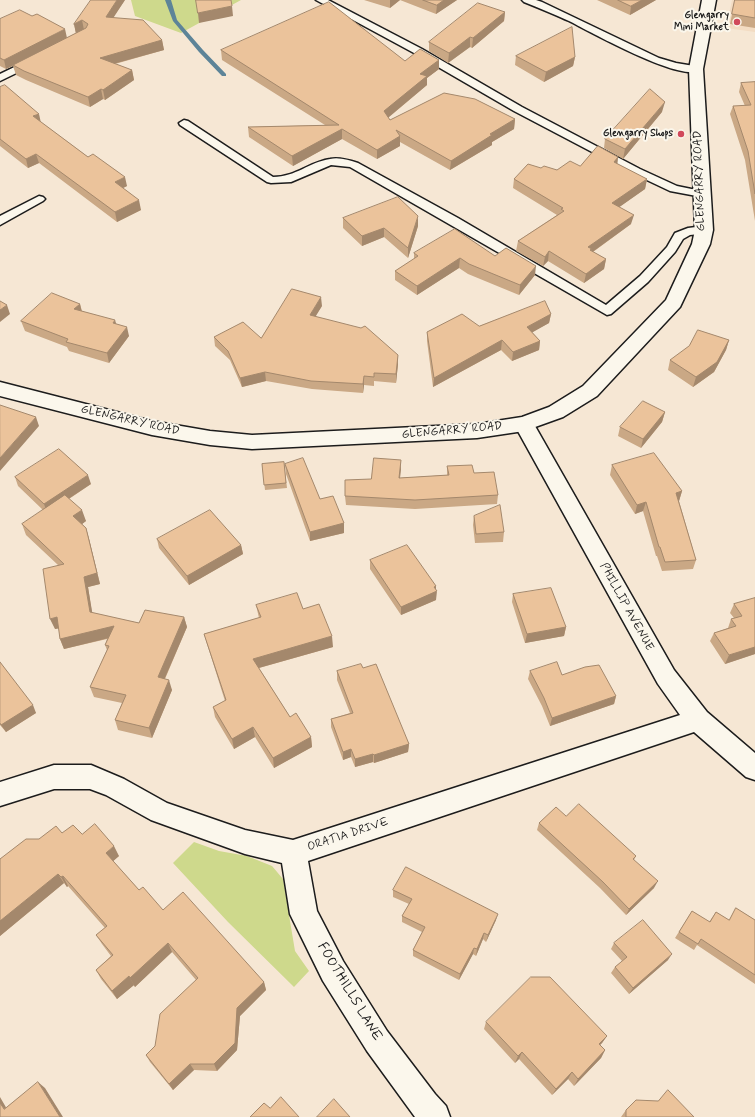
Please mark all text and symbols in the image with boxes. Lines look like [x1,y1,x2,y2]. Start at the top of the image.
place label: Glengarry Mini Market [674,10,729,34]
marker: Glengarry Mini Market [732,17,742,27]
place label: Glengarry Shops [603,128,673,140]
marker: Glengarry Shops [676,129,686,139]
street label: GLENGARRY ROAD [691,130,709,232]
street label: GLENGARRY ROAD [79,403,181,439]
street label: GLENGARRY ROAD [401,419,503,443]
street label: PHILLIP AVENUE [596,560,656,654]
street label: ORATIA DRIVE [306,815,390,855]
street label: FOOTHILLS LANE [313,940,385,1044]

